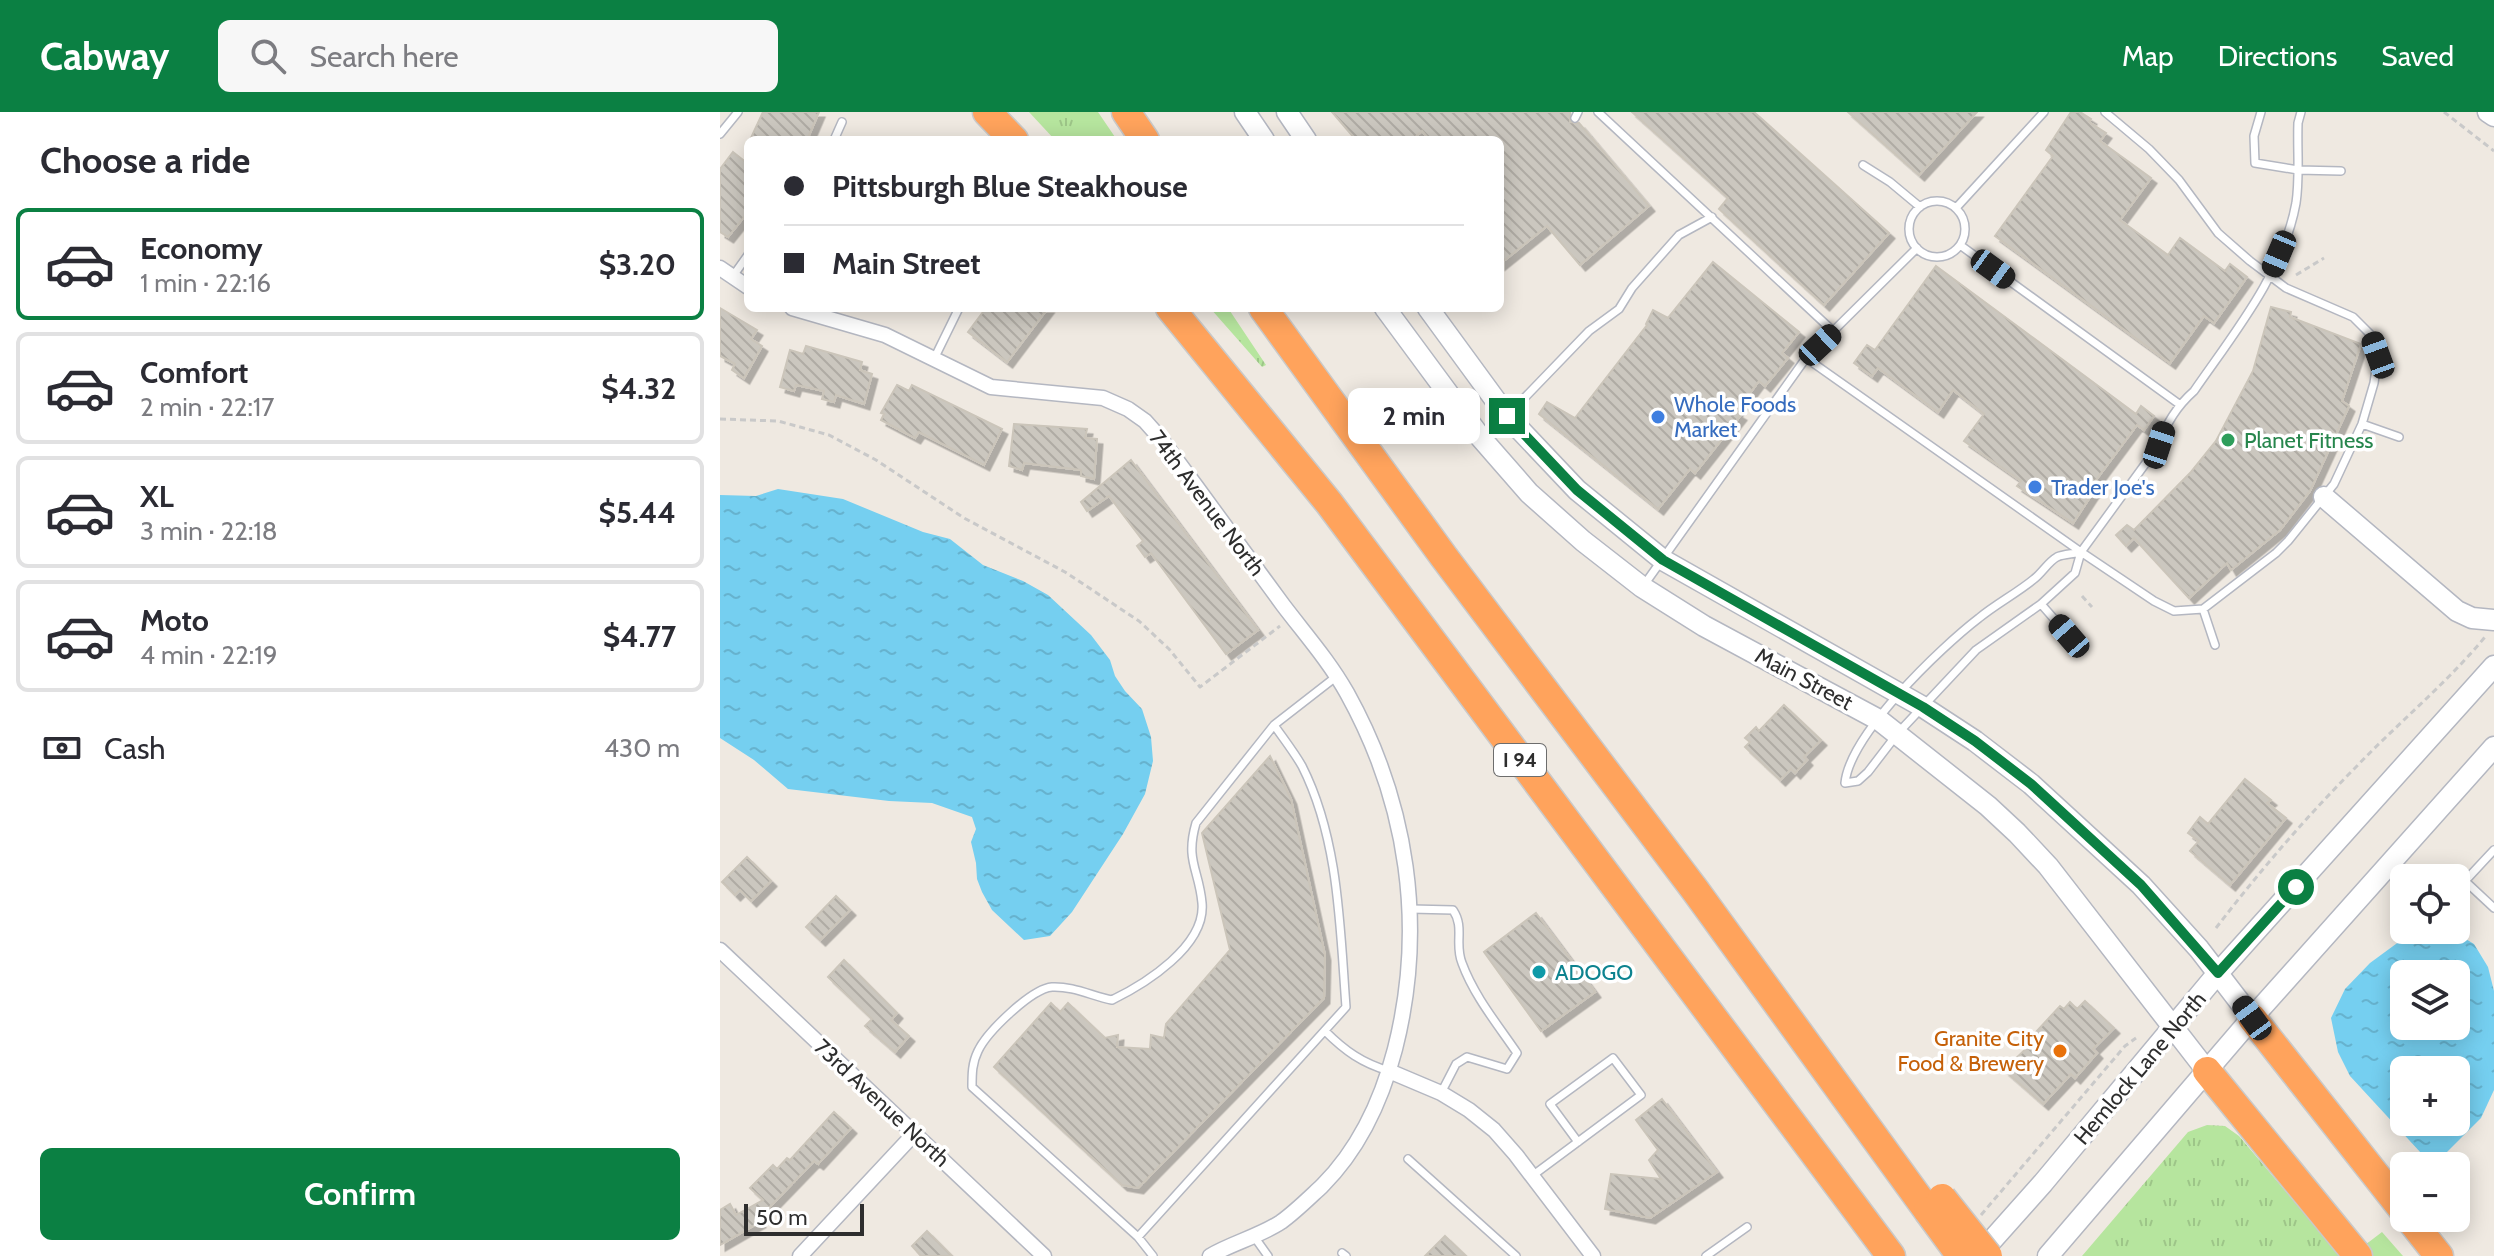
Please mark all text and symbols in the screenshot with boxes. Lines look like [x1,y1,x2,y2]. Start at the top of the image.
search box [218,20,778,92]
text: Cabway [40,33,170,80]
icon: search [246,34,290,78]
text: Search here [310,38,459,75]
text: Map [2122,39,2174,73]
text: Directions [2218,39,2337,73]
text: Saved [2381,39,2454,73]
text: Choose a ride [40,138,250,182]
text: Pittsburgh Blue Steakhouse [832,168,1188,205]
car [2259,227,2299,281]
icon: car [44,228,116,300]
text: Economy [140,230,263,267]
text: Main Street [832,245,980,282]
car [1967,245,2019,293]
text: $3.20 [599,246,676,283]
text: 1 min · 22:16 [140,267,271,299]
car [1794,320,1846,370]
car [2359,328,2397,382]
icon: car [44,352,116,424]
text: Comfort [140,354,248,391]
text: $4.32 [601,370,676,407]
callout: 2 min [1347,388,1479,444]
text: 2 min · 22:17 [140,391,274,423]
place label: Whole Foods Market [1674,391,1796,443]
route end [1489,398,1525,434]
text: 2 min [1383,400,1445,432]
marker: Whole Foods Market [1649,408,1667,426]
car [2140,418,2178,472]
street label: 74th Avenue North [1143,425,1271,581]
place label: Planet Fitness [2244,427,2373,454]
marker: Planet Fitness [2219,431,2237,449]
place label: Trader Joe's [2051,474,2155,501]
icon: car [44,476,116,548]
text: XL [140,478,174,515]
marker: Trader Joe's [2026,478,2044,496]
text: $5.44 [599,494,676,531]
text: 3 min · 22:18 [140,515,278,547]
icon: car [44,600,116,672]
text: Moto [140,602,209,639]
car [2044,610,2094,662]
text: $4.77 [603,618,676,655]
text: 4 min · 22:19 [140,639,278,671]
street label: Main Street [1751,642,1858,716]
icon: cash [40,726,84,770]
text: Cash [104,730,166,767]
text: 430 m [604,732,680,764]
road number: I 94 [1494,744,1546,776]
map controls [2390,864,2470,1232]
button: locate [2390,864,2470,944]
route start [2278,869,2314,905]
place label: ADOGO [1555,959,1633,986]
button: layers [2390,960,2470,1040]
marker: ADOGO [1530,963,1548,981]
street label: Hemlock Lane North [2068,986,2212,1150]
car [2228,992,2276,1044]
place label: Granite City Food & Brewery [1898,1025,2044,1077]
street label: 73rd Avenue North [809,1033,955,1173]
marker: Granite City Food & Brewery [2051,1042,2069,1060]
button: + [2390,1056,2470,1136]
button: Confirm [40,1148,680,1240]
button: − [2390,1152,2470,1232]
scale bar [744,1200,864,1236]
text: 50 m [756,1204,808,1231]

